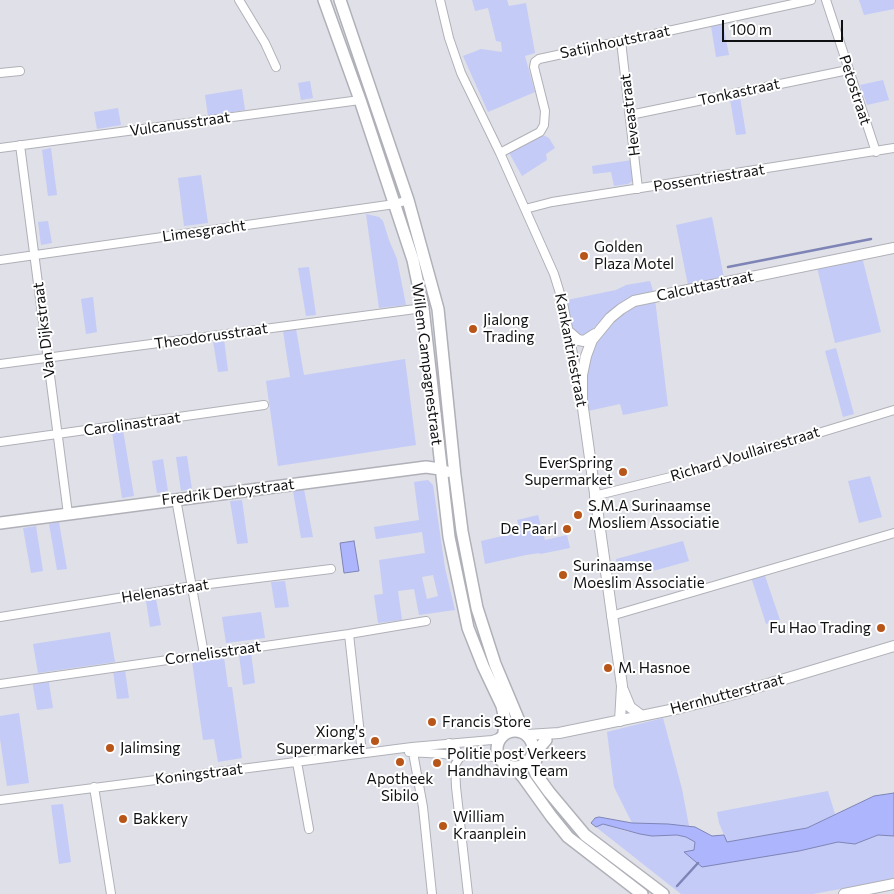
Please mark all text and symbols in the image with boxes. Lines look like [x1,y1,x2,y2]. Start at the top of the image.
scale bar [724,10,845,42]
text: 100 m [730,20,772,38]
street label: Satijnhoutstraat [558,22,672,62]
street label: Petostraat [835,53,875,127]
street label: Heveastraat [616,73,644,157]
street label: Tonkastraat [697,75,781,109]
street label: Vulcanusstraat [129,108,231,140]
street label: Possentriestraat [652,160,766,196]
street label: Limesgracht [161,216,247,246]
place label: Golden Plaza Motel [594,238,674,273]
marker: Golden Plaza Motel [578,250,590,262]
street label: Calcuttastraat [655,267,755,305]
street label: Van Dijkstraat [29,281,59,379]
street label: Willem Campagnestraat [408,282,446,446]
street label: Kankantriestraat [551,292,591,408]
place label: Jialong Trading [483,311,534,346]
street label: Theodorusstraat [153,319,269,353]
marker: Jialong Trading [467,323,479,335]
street label: Carolinastraat [82,408,182,440]
street label: Richard Voullairestraat [668,423,822,485]
place label: EverSpring Supermarket [524,454,613,489]
marker: EverSpring Supermarket [617,466,629,478]
street label: Fredrik Derbystraat [161,475,295,509]
place label: S.M.A Surinaamse Mosliem Associatie [588,497,719,532]
marker: S.M.A Surinaamse Mosliem Associatie [572,509,584,521]
place label: De Paarl [500,520,557,538]
marker: De Paarl [561,523,573,535]
place label: Surinaamse Moeslim Associatie [573,557,705,592]
marker: Surinaamse Moeslim Associatie [557,569,569,581]
street label: Helenastraat [120,575,210,607]
place label: Fu Hao Trading [769,619,871,637]
marker: Fu Hao Trading [875,622,887,634]
street label: Cornelisstraat [164,637,262,669]
place label: M. Hasnoe [618,659,690,677]
marker: M. Hasnoe [602,662,614,674]
street label: Hernhutterstraat [668,670,786,718]
place label: Francis Store [442,713,531,731]
marker: Francis Store [426,716,438,728]
place label: Xiong's Supermarket [276,723,365,758]
marker: Xiong's Supermarket [369,735,381,747]
place label: Jalimsing [120,739,180,757]
marker: Jalimsing [104,742,116,754]
place label: Politie post Verkeers Handhaving Team [447,745,586,780]
marker: Apotheek Sibilo [394,756,406,768]
marker: Politie post Verkeers Handhaving Team [431,757,443,769]
street label: Koningstraat [154,760,244,788]
place label: Apotheek Sibilo [367,770,433,805]
place label: William Kraanplein [453,808,526,843]
place label: Bakkery [133,810,188,828]
marker: Bakkery [117,813,129,825]
marker: William Kraanplein [437,820,449,832]

